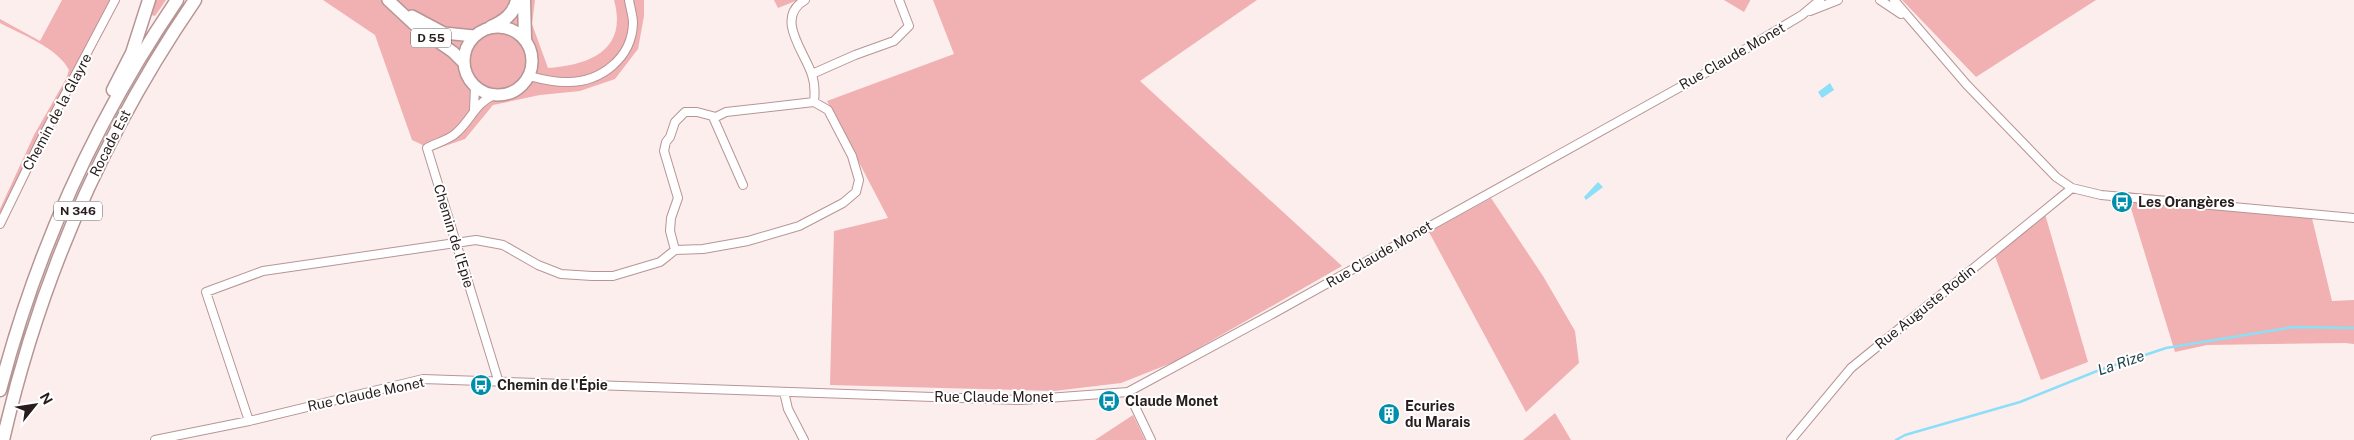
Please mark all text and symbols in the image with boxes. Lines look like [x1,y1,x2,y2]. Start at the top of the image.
street label: Rue Claude Monet [1676,19,1788,93]
road number: D 55 [411,28,451,48]
street label: Chemin de la Glayre [19,51,95,173]
street label: Rocade Est [86,107,134,179]
street label: Chemin de l'Epie [431,182,477,290]
bus stop icon: Les Orangères [2110,190,2134,214]
place label: Les Orangères [2138,194,2235,210]
road number: N 346 [54,202,102,220]
street label: Rue Claude Monet [1323,217,1435,291]
street label: Rue Auguste Rodin [1872,262,1978,352]
water label: La Rize [2095,347,2146,378]
bus stop icon: Chemin de l'Épie [469,373,493,397]
street label: Rue Claude Monet [306,374,426,414]
place label: Chemin de l'Épie [497,376,608,393]
north arrow [10,380,60,430]
street label: Rue Claude Monet [934,389,1054,405]
bus stop icon: Claude Monet [1097,389,1121,413]
text: N [37,390,56,407]
place label: Claude Monet [1125,393,1218,409]
place label: Ecuries du Marais [1405,398,1470,430]
building icon: Ecuries du Marais [1377,402,1401,426]

